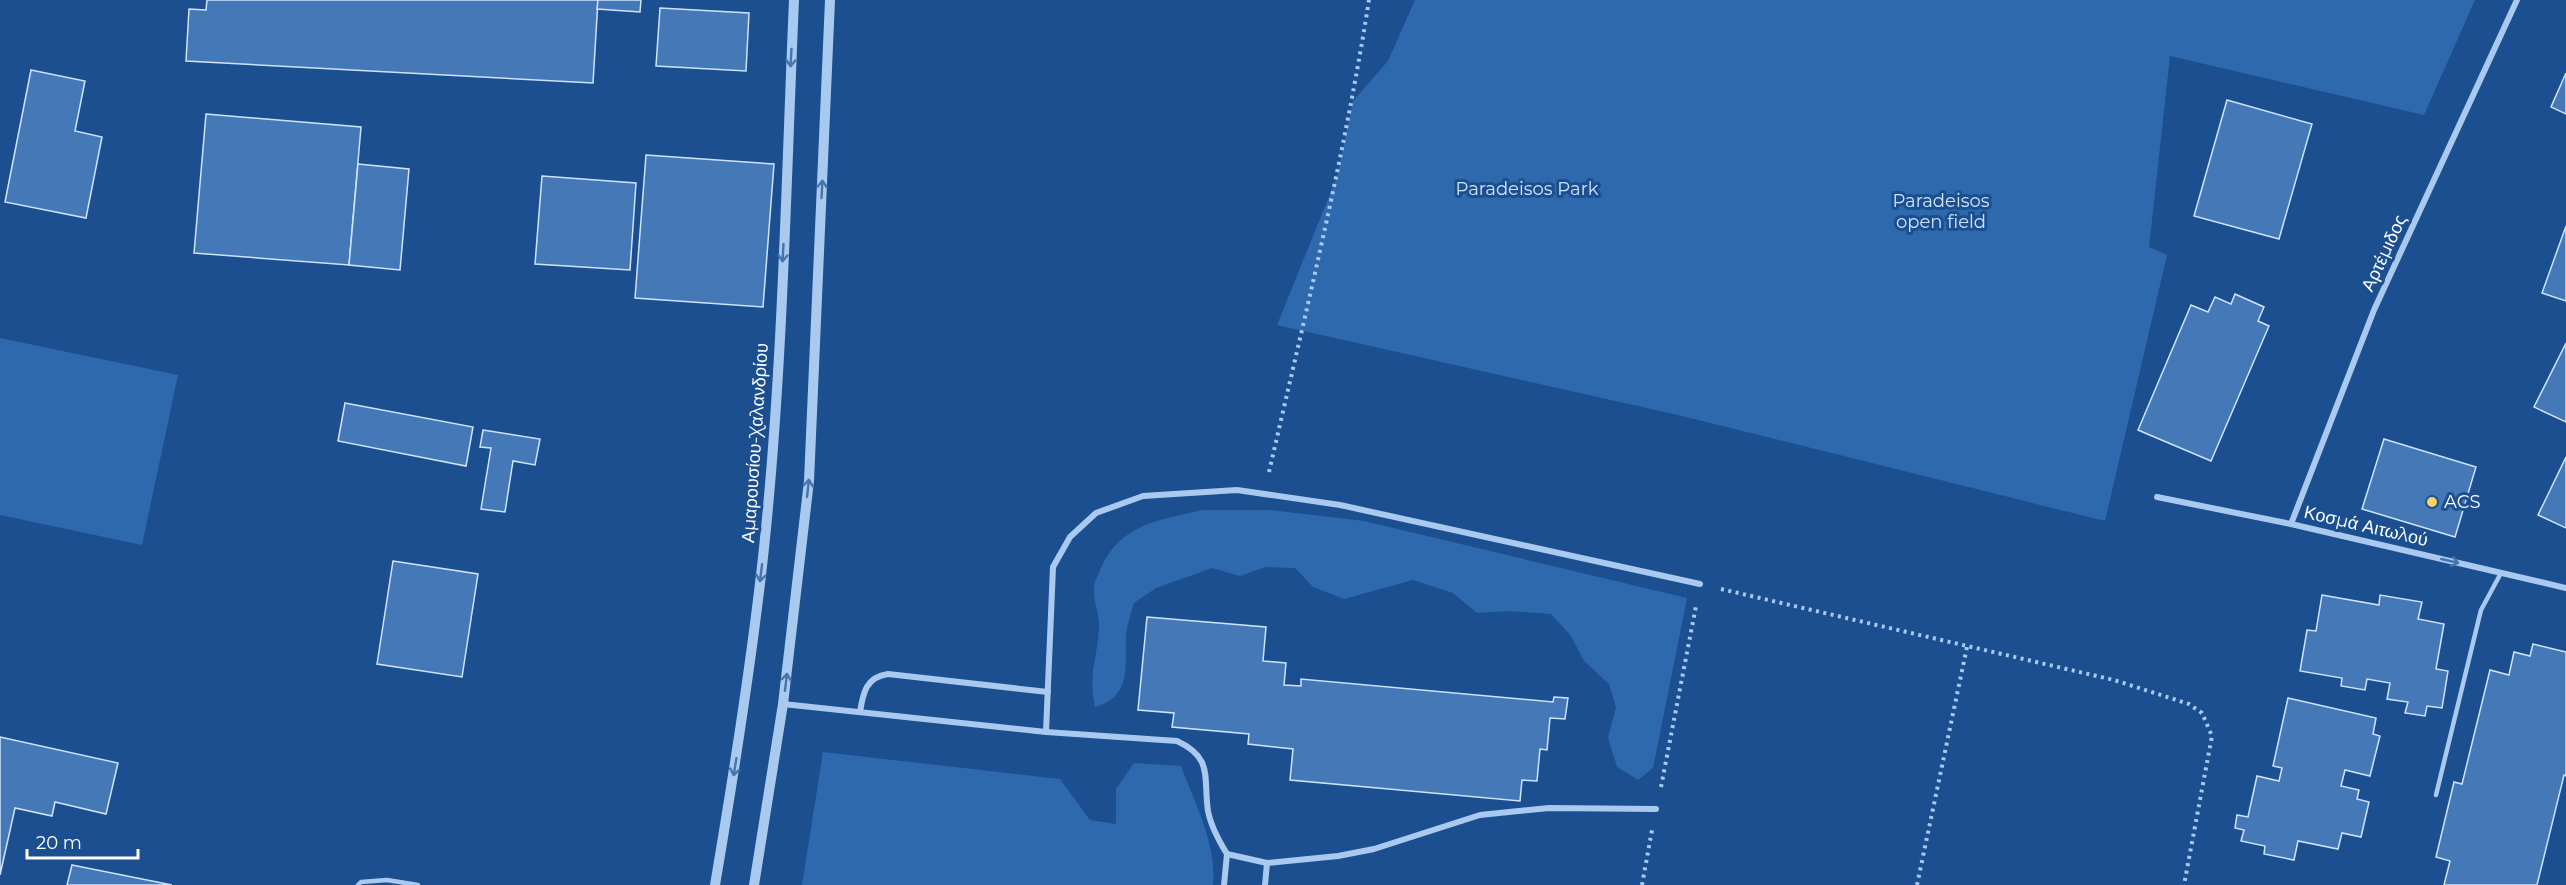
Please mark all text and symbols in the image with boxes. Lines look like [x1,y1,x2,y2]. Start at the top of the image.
one-way arrow [786,48,797,68]
park label: Paradeisos Park [1456,178,1599,200]
one-way arrow [816,179,827,199]
park label: Paradeisos open field [1892,190,1990,233]
street label: Αρτέμιδος [2357,211,2411,295]
one-way arrow [777,243,788,263]
street label: Αμαρουσίου-Χαλανδρίου [737,342,773,544]
one-way arrow [803,479,814,499]
place label: ACS [2444,491,2481,513]
marker: ACS [2425,495,2439,509]
street label: Κοσμά Αιτωλού [2302,501,2430,551]
one-way arrow [2440,556,2460,567]
one-way arrow [755,563,766,583]
one-way arrow [781,673,792,692]
one-way arrow [729,756,740,776]
scale bar [27,822,138,860]
text: 20 m [36,832,82,854]

